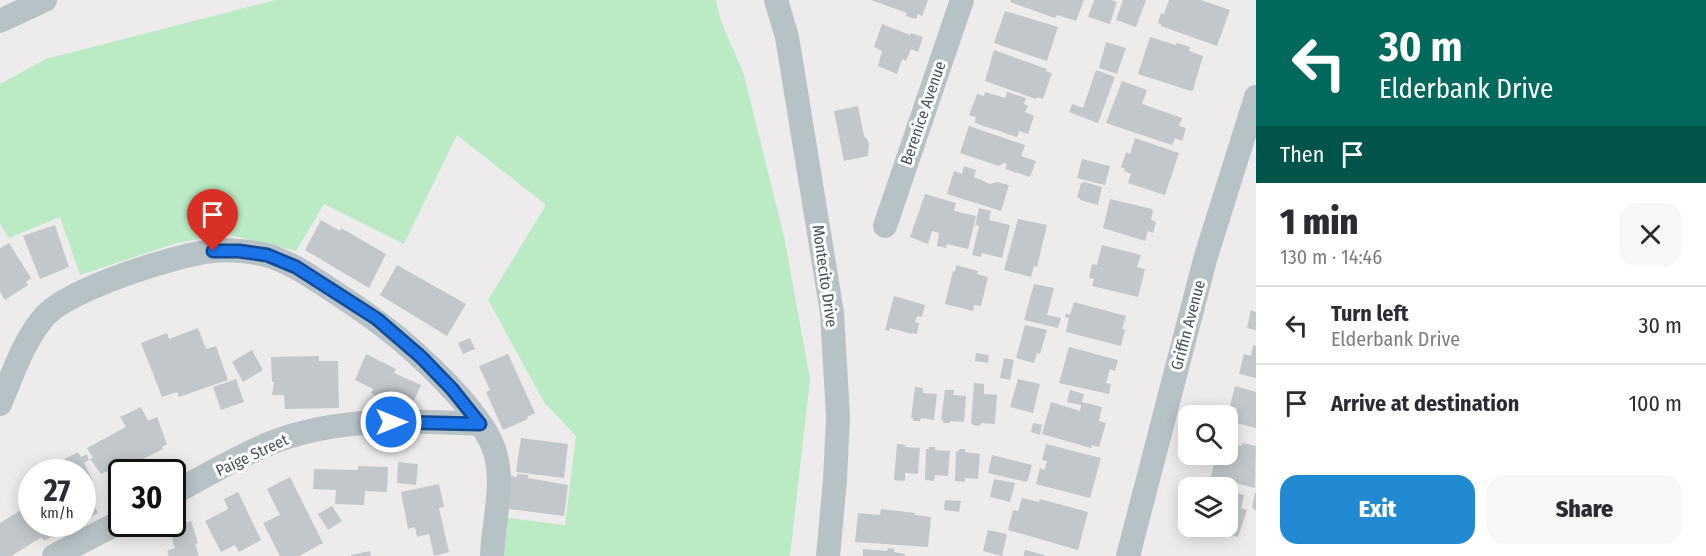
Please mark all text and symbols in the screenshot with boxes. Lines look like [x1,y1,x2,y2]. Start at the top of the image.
text: 30 m [1379,22,1463,72]
icon: left [1280,24,1358,102]
street label: Berenice Avenue [896,59,950,167]
text: Elderbank Drive [1379,73,1553,105]
icon: arrive [1336,138,1369,171]
text: Then [1280,141,1324,168]
pin [187,189,238,251]
icon: arrive [196,198,229,231]
text: 1 min [1280,200,1358,244]
button: close [1619,203,1682,266]
street label: Montecito Drive [808,224,842,328]
text: 130 m · 14:46 [1280,245,1382,269]
street label: Griffin Avenue [1167,278,1209,372]
text: Turn left [1331,300,1409,327]
icon: left [1280,309,1313,342]
text: 30 m [1639,312,1682,339]
text: Elderbank Drive [1331,327,1460,351]
icon: arrive [1280,387,1313,420]
position arrow [359,390,423,454]
text: Arrive at destination [1331,390,1519,417]
text: 100 m [1628,390,1682,417]
map controls [1178,405,1238,537]
button: search [1178,405,1238,465]
street label: Paige Street [213,430,292,480]
speed limit sign: 30 [108,459,186,537]
text: 27 [44,473,70,509]
button: Exit [1280,475,1475,544]
button: Share [1487,475,1682,544]
button: layers [1178,477,1238,537]
text: km/h [40,504,74,522]

